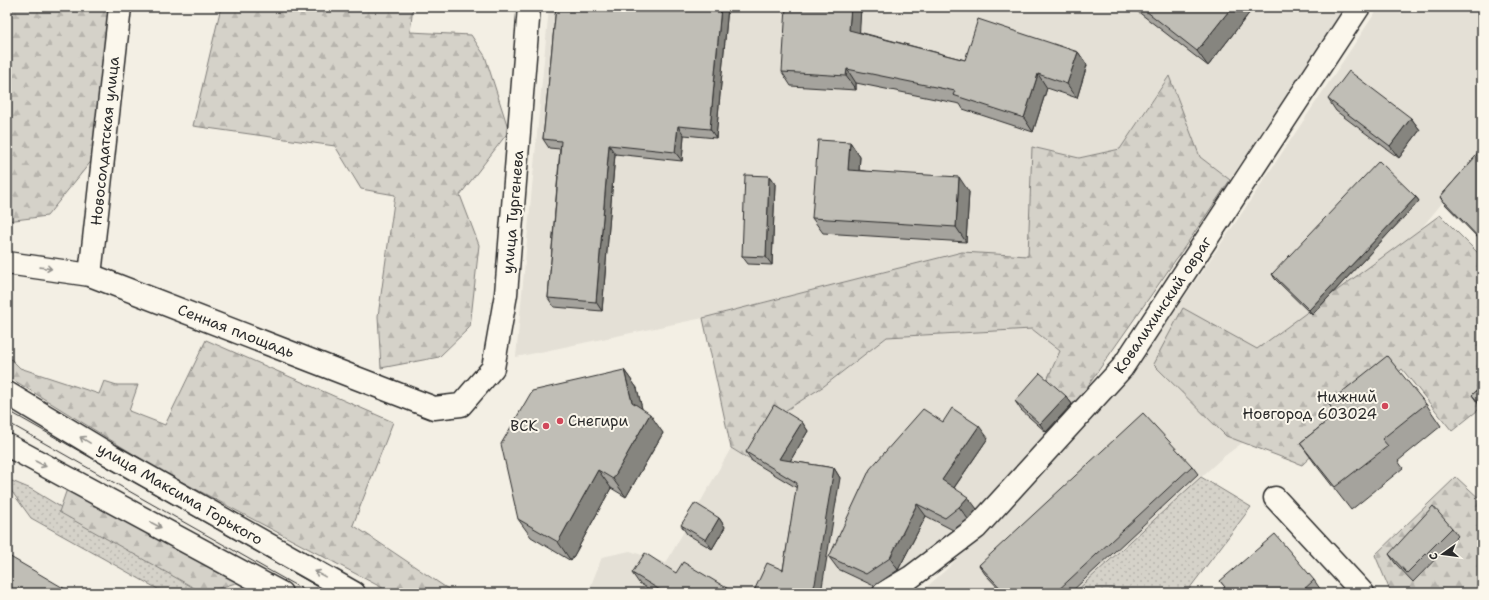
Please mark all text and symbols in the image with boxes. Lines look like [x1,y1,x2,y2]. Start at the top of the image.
street label: Новосолдатская улица [86,55,124,227]
street label: улица Тургенева [498,149,528,275]
street label: Ковалихинский овраг [1110,232,1217,378]
one-way arrow [39,264,52,272]
street label: Сенная площадь [175,300,298,363]
place label: Нижний Новгород 603024 [1242,387,1377,424]
marker: Нижний Новгород 603024 [1380,401,1390,411]
place label: Снегири [568,411,628,431]
place label: ВСК [510,416,538,436]
marker: Снегири [555,416,565,426]
marker: ВСК [541,421,551,431]
one-way arrow [79,436,91,444]
street label: улица Максима Горького [94,438,266,550]
one-way arrow [35,460,47,468]
one-way arrow [150,522,162,530]
north arrow [1423,534,1463,574]
text: С [1426,551,1442,561]
one-way arrow [314,569,326,577]

